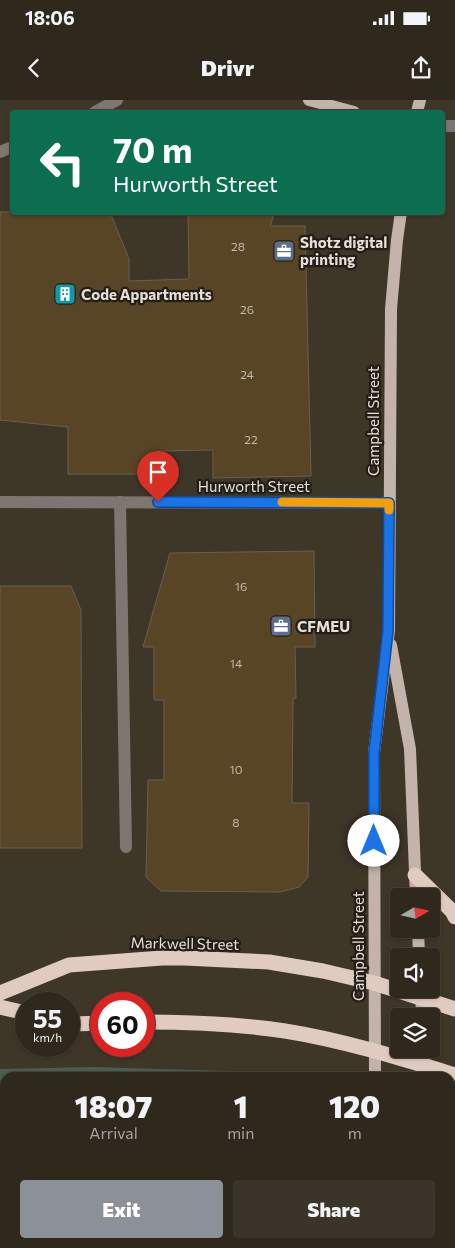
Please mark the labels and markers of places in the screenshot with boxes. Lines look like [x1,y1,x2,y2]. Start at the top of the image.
place label: Shotz digital printing [300,233,387,268]
office icon: Shotz digital printing [272,239,296,263]
building icon: Code Appartments [53,282,77,306]
place label: Code Appartments [81,285,212,303]
pin [137,451,179,502]
office icon: CFMEU [269,614,293,638]
place label: CFMEU [297,617,350,635]

